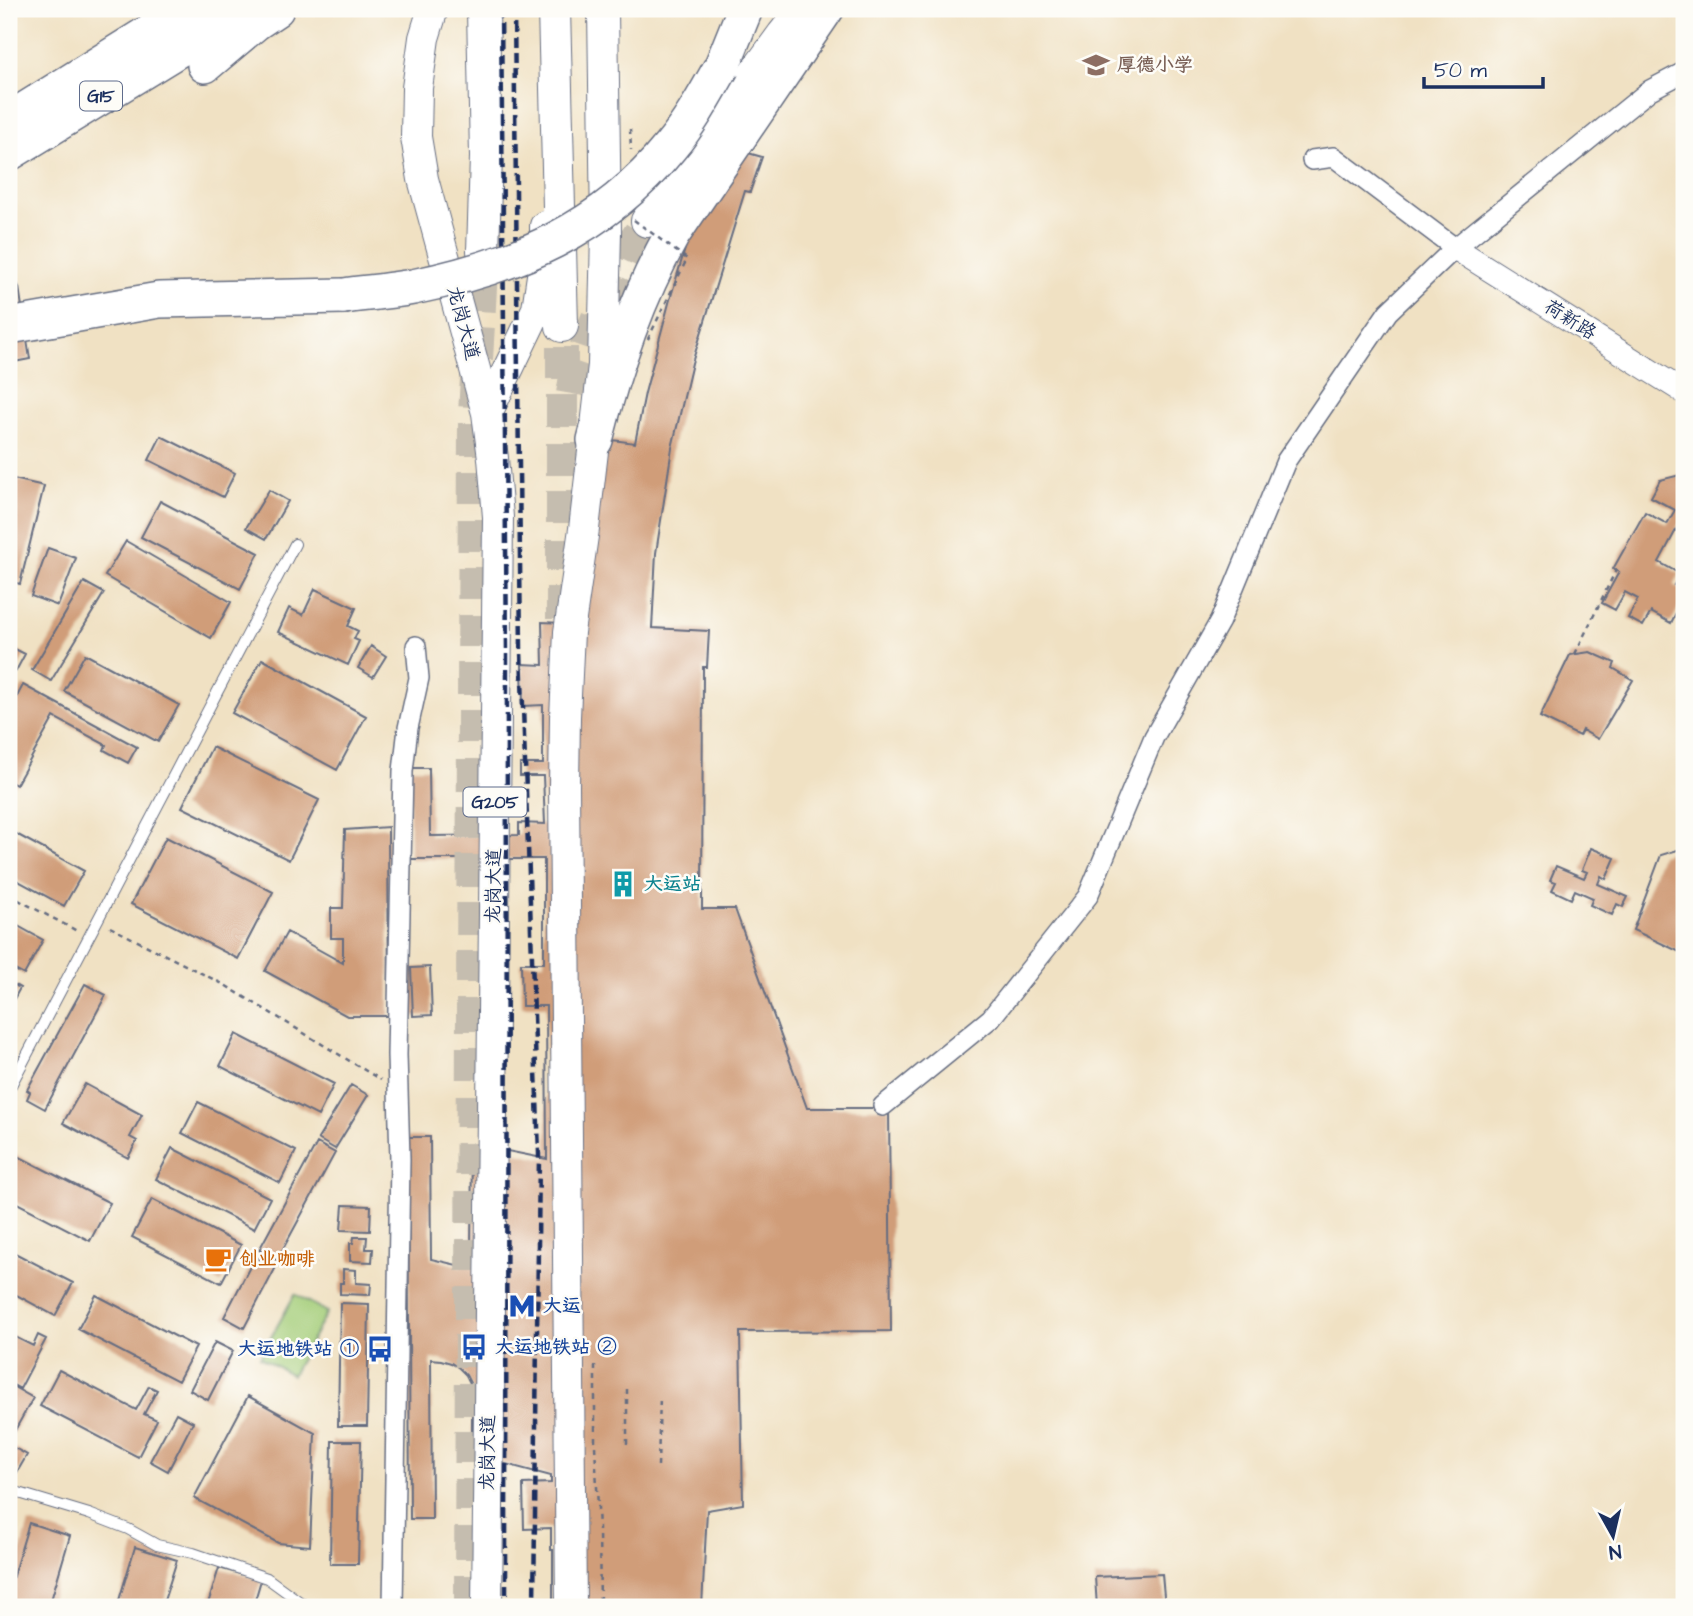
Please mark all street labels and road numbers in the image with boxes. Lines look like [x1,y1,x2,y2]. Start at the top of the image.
road number: G15 [80,82,122,110]
street label: 龙岗大道 [440,283,486,363]
street label: 荷新路 [1539,293,1601,347]
road number: G205 [463,788,526,816]
street label: 龙岗大道 [480,848,508,924]
street label: 龙岗大道 [474,1415,502,1491]

